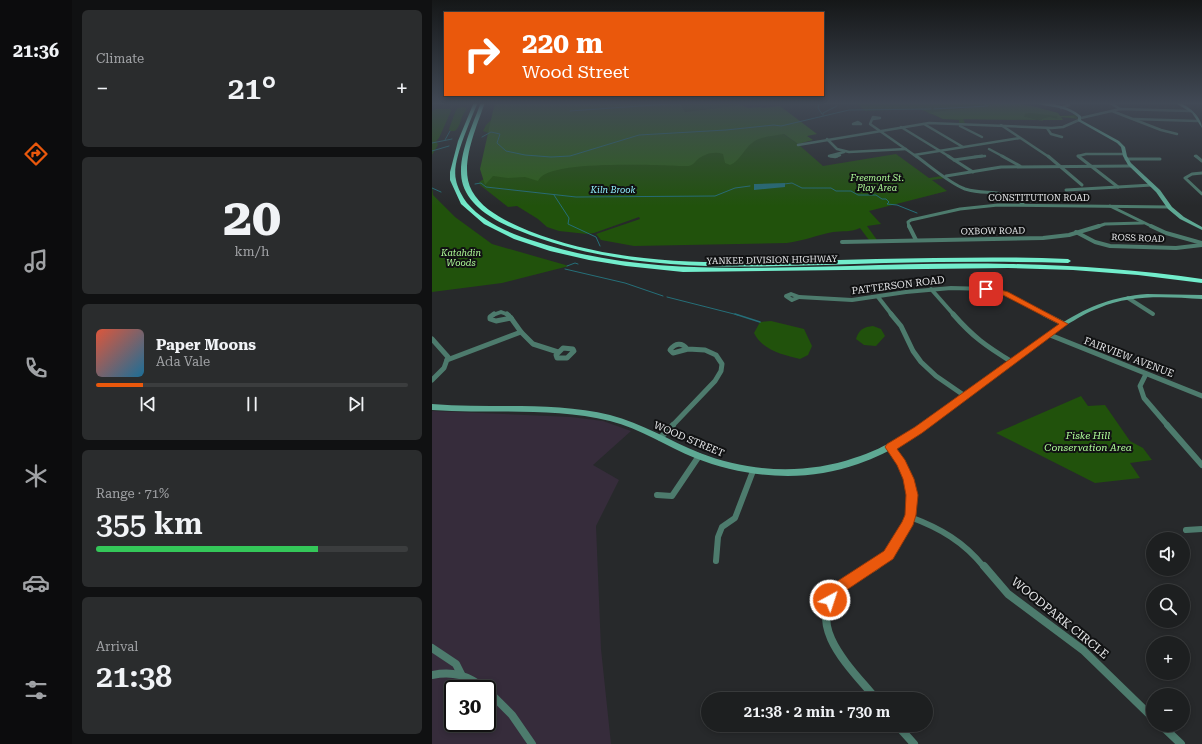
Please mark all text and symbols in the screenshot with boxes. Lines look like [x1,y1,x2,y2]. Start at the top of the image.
text: 220 m [522,27,603,60]
icon: right [456,28,508,80]
text: 21:36 [13,40,59,61]
text: Climate [96,51,144,66]
text: Wood Street [522,61,629,82]
text: 21° [228,71,276,106]
text: − [96,76,108,101]
text: + [396,76,408,101]
icon: directions [22,140,50,168]
park label: Freemont St. Play Area [849,173,904,193]
water label: Kiln Brook [590,185,636,195]
text: 20 [223,187,281,248]
street label: CONSTITUTION ROAD [988,193,1090,203]
street label: OXBOW ROAD [961,225,1025,237]
street label: ROSS ROAD [1111,232,1165,244]
text: km/h [235,244,269,259]
icon: music [22,247,50,275]
park label: Katahdin Woods [440,248,481,268]
street label: YANKEE DIVISION HIGHWAY [706,254,839,266]
pin [969,272,1003,306]
street label: PATTERSON ROAD [851,274,945,296]
icon: arrive [975,278,997,300]
street label: FAIRVIEW AVENUE [1083,335,1175,379]
text: Paper Moons [156,336,256,354]
icon: phone [22,354,50,382]
text: Ada Vale [156,354,210,369]
icon: previous [137,393,159,415]
icon: pause [241,393,263,415]
icon: next [345,393,367,415]
street label: WOOD STREET [652,419,726,459]
park label: Fiske Hill Conservation Area [1044,430,1132,453]
icon: climate [22,462,50,490]
text: Range · 71% [96,486,169,501]
text: 355 km [96,506,203,541]
map controls [1146,532,1190,732]
button: sound [1146,532,1190,576]
icon: car [22,569,50,597]
street label: WOODPARK CIRCLE [1008,574,1112,662]
position arrow [809,579,851,621]
button: search [1146,584,1190,628]
button: + [1146,636,1190,680]
text: Arrival [96,639,138,654]
text: 21:38 [96,659,172,694]
icon: filters [22,676,50,704]
speed limit sign: 30 [444,680,496,732]
button: − [1146,688,1190,732]
text: 21:38 · 2 min · 730 m [744,703,890,721]

